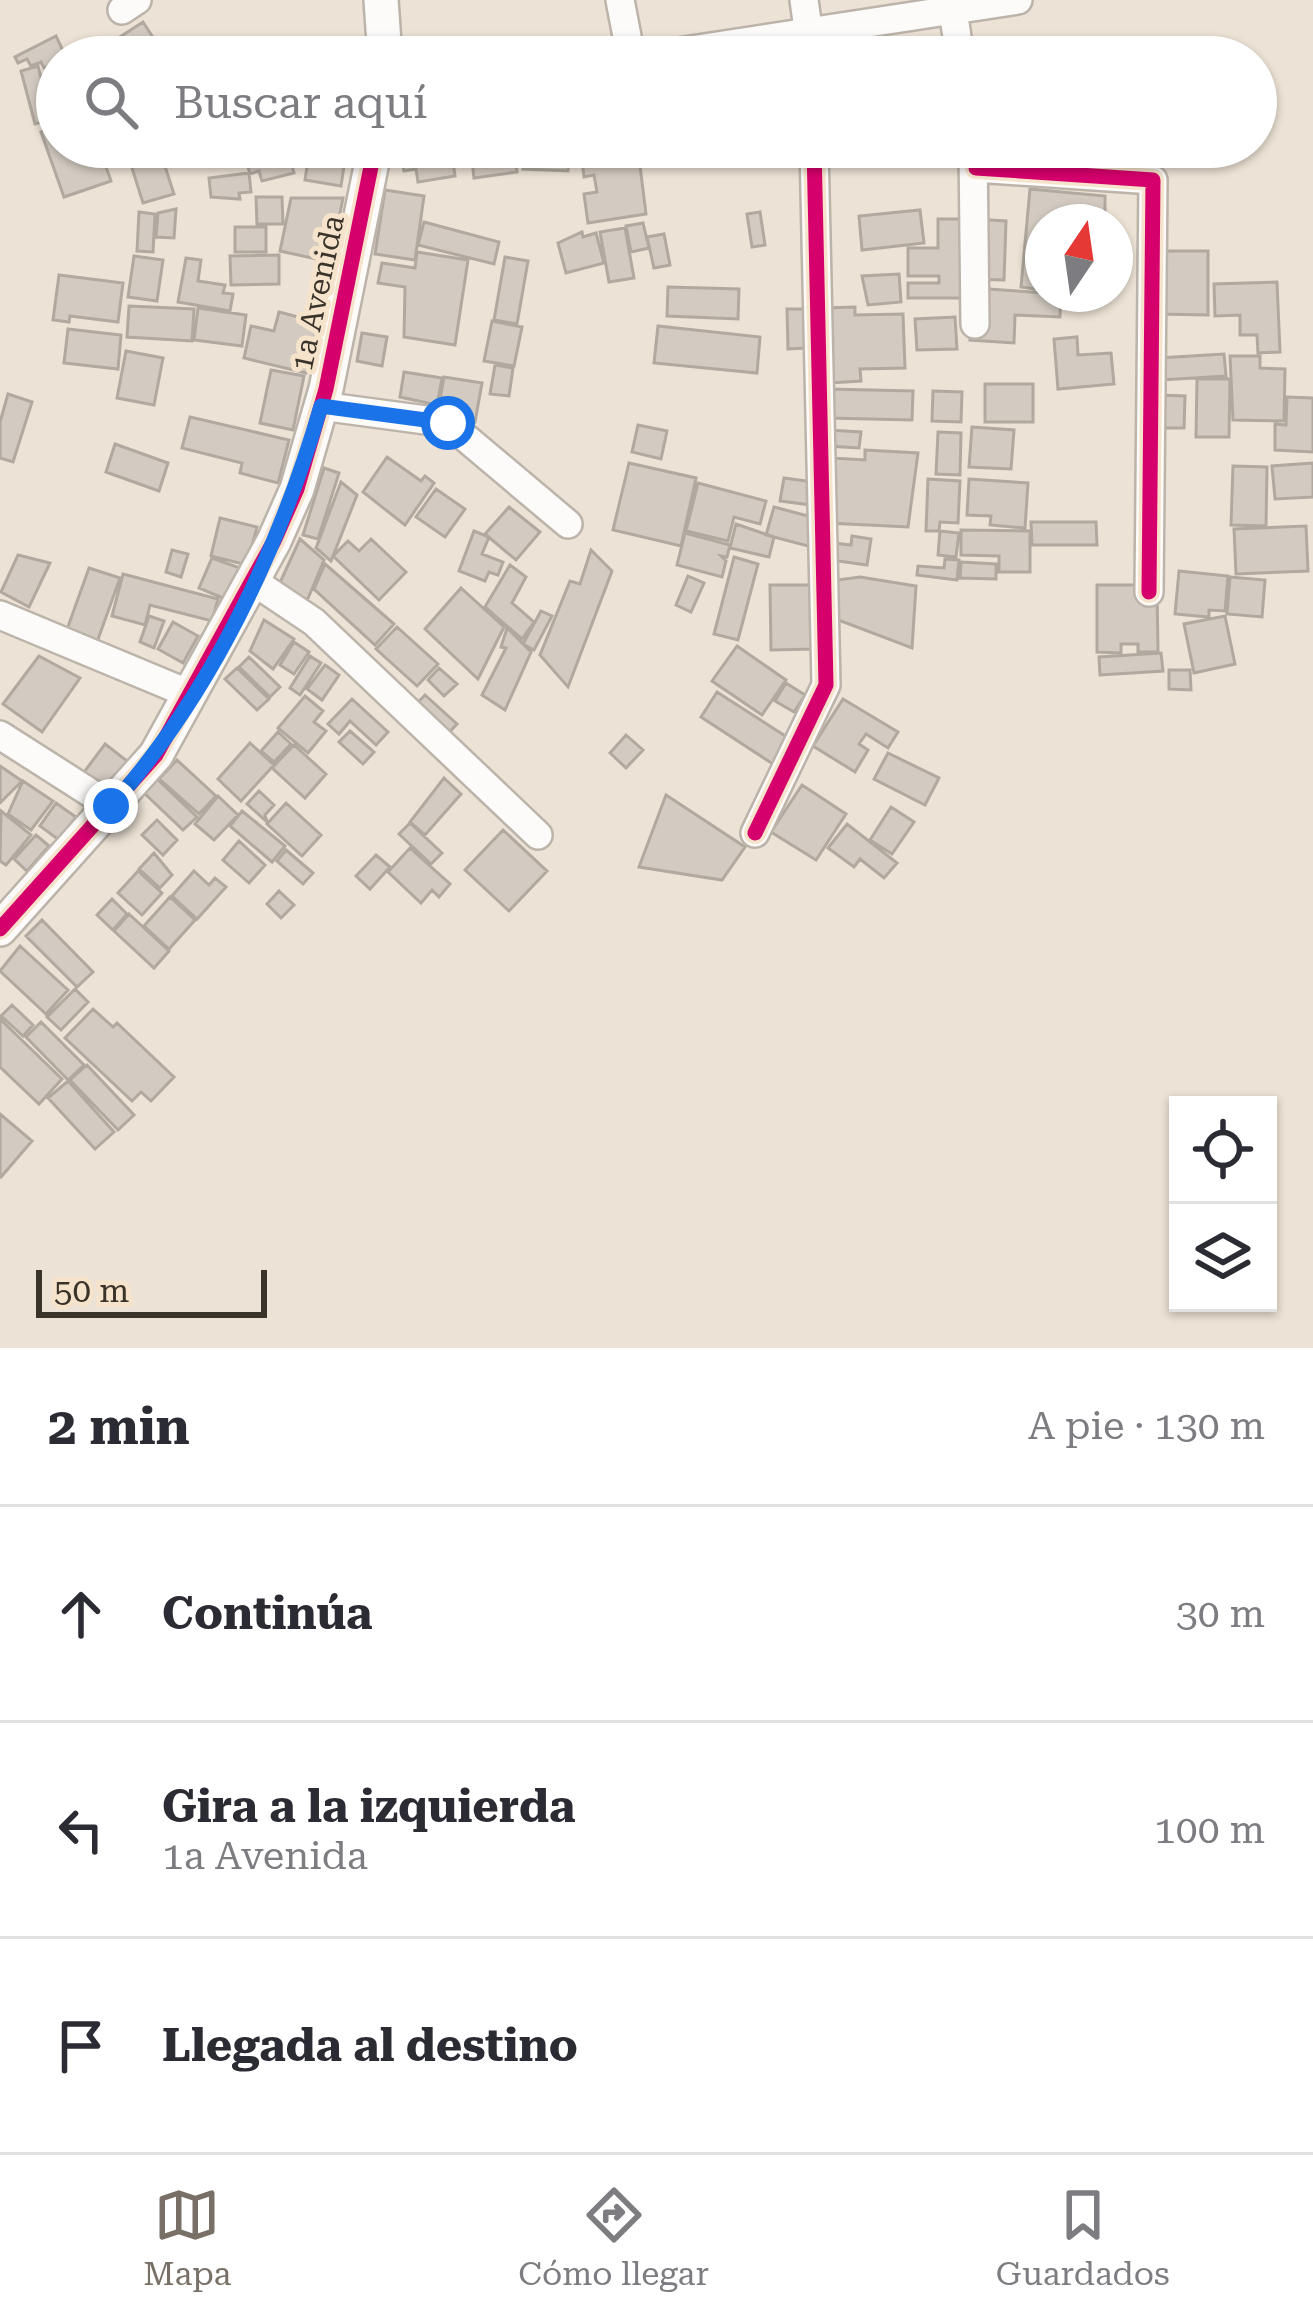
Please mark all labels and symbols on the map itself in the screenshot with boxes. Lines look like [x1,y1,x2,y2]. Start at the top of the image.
north arrow [1025,204,1133,312]
street label: 1a Avenida [284,212,351,374]
route start [421,396,475,450]
route end [84,779,138,833]
scale bar [36,1264,267,1317]

